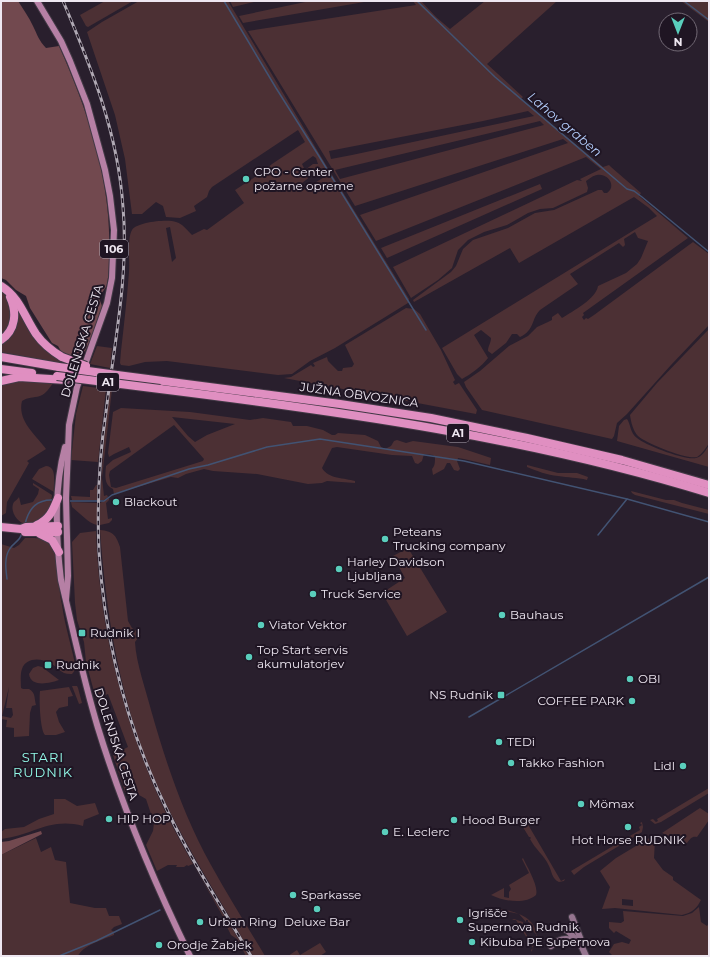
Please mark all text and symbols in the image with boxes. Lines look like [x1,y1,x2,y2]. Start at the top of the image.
north arrow [658,12,698,52]
text: N [674,35,682,49]
water label: Lahov graben [525,88,605,160]
place label: CPO - Center požarne opreme [254,164,354,193]
marker: CPO - Center požarne opreme [241,174,251,184]
road number: 106 [100,240,128,258]
street label: DOLENJSKA CESTA [57,282,106,399]
road number: A1 [97,373,119,391]
street label: JUŽNA OBVOZNICA [298,379,420,410]
road number: A1 [447,424,469,442]
place label: Blackout [124,494,178,509]
marker: Blackout [111,497,121,507]
place label: Peteans Trucking company [393,524,506,553]
marker: Peteans Trucking company [380,534,390,544]
place label: Harley Davidson Ljubljana [347,554,445,583]
marker: Harley Davidson Ljubljana [334,564,344,574]
place label: Truck Service [321,586,401,601]
marker: Truck Service [308,589,318,599]
place label: Bauhaus [510,607,563,622]
marker: Bauhaus [497,610,507,620]
place label: Viator Vektor [269,617,347,632]
marker: Viator Vektor [256,620,266,630]
place label: Rudnik I [90,625,140,640]
marker: Rudnik I [77,628,87,638]
place label: Top Start servis akumulatorjev [257,642,348,671]
marker: Top Start servis akumulatorjev [244,652,254,662]
place label: Rudnik [56,657,100,672]
marker: Rudnik [43,660,53,670]
place label: OBI [638,671,661,686]
marker: OBI [625,674,635,684]
street label: DOLENJSKA CESTA [91,686,142,802]
place label: NS Rudnik [429,687,494,702]
marker: NS Rudnik [496,690,506,700]
place label: COFFEE PARK [538,693,624,708]
marker: COFFEE PARK [627,696,637,706]
place label: TEDi [507,734,535,749]
marker: TEDi [494,737,504,747]
district label: STARI RUDNIK [13,749,73,780]
place label: Takko Fashion [519,755,605,770]
marker: Takko Fashion [506,758,516,768]
place label: Lidl [653,758,675,773]
marker: Lidl [678,761,688,771]
place label: Mömax [589,796,635,811]
marker: Mömax [576,799,586,809]
place label: HIP HOP [117,811,171,826]
place label: Hood Burger [462,812,540,827]
marker: HIP HOP [104,814,114,824]
marker: Hood Burger [449,815,459,825]
marker: Hot Horse RUDNIK [623,822,633,832]
place label: E. Leclerc [393,824,450,839]
marker: E. Leclerc [380,827,390,837]
place label: Hot Horse RUDNIK [571,832,685,847]
place label: Sparkasse [301,887,361,902]
marker: Sparkasse [288,890,298,900]
marker: Deluxe Bar [312,904,322,914]
place label: Igrišče Supernova Rudnik [468,905,580,934]
place label: Urban Ring [208,914,277,929]
place label: Deluxe Bar [284,914,350,929]
marker: Igrišče Supernova Rudnik [455,915,465,925]
marker: Urban Ring [195,917,205,927]
place label: Kibuba PE Supernova [480,934,610,949]
place label: Orodje Žabjek [167,937,253,952]
marker: Kibuba PE Supernova [467,937,477,947]
marker: Orodje Žabjek [154,940,164,950]

